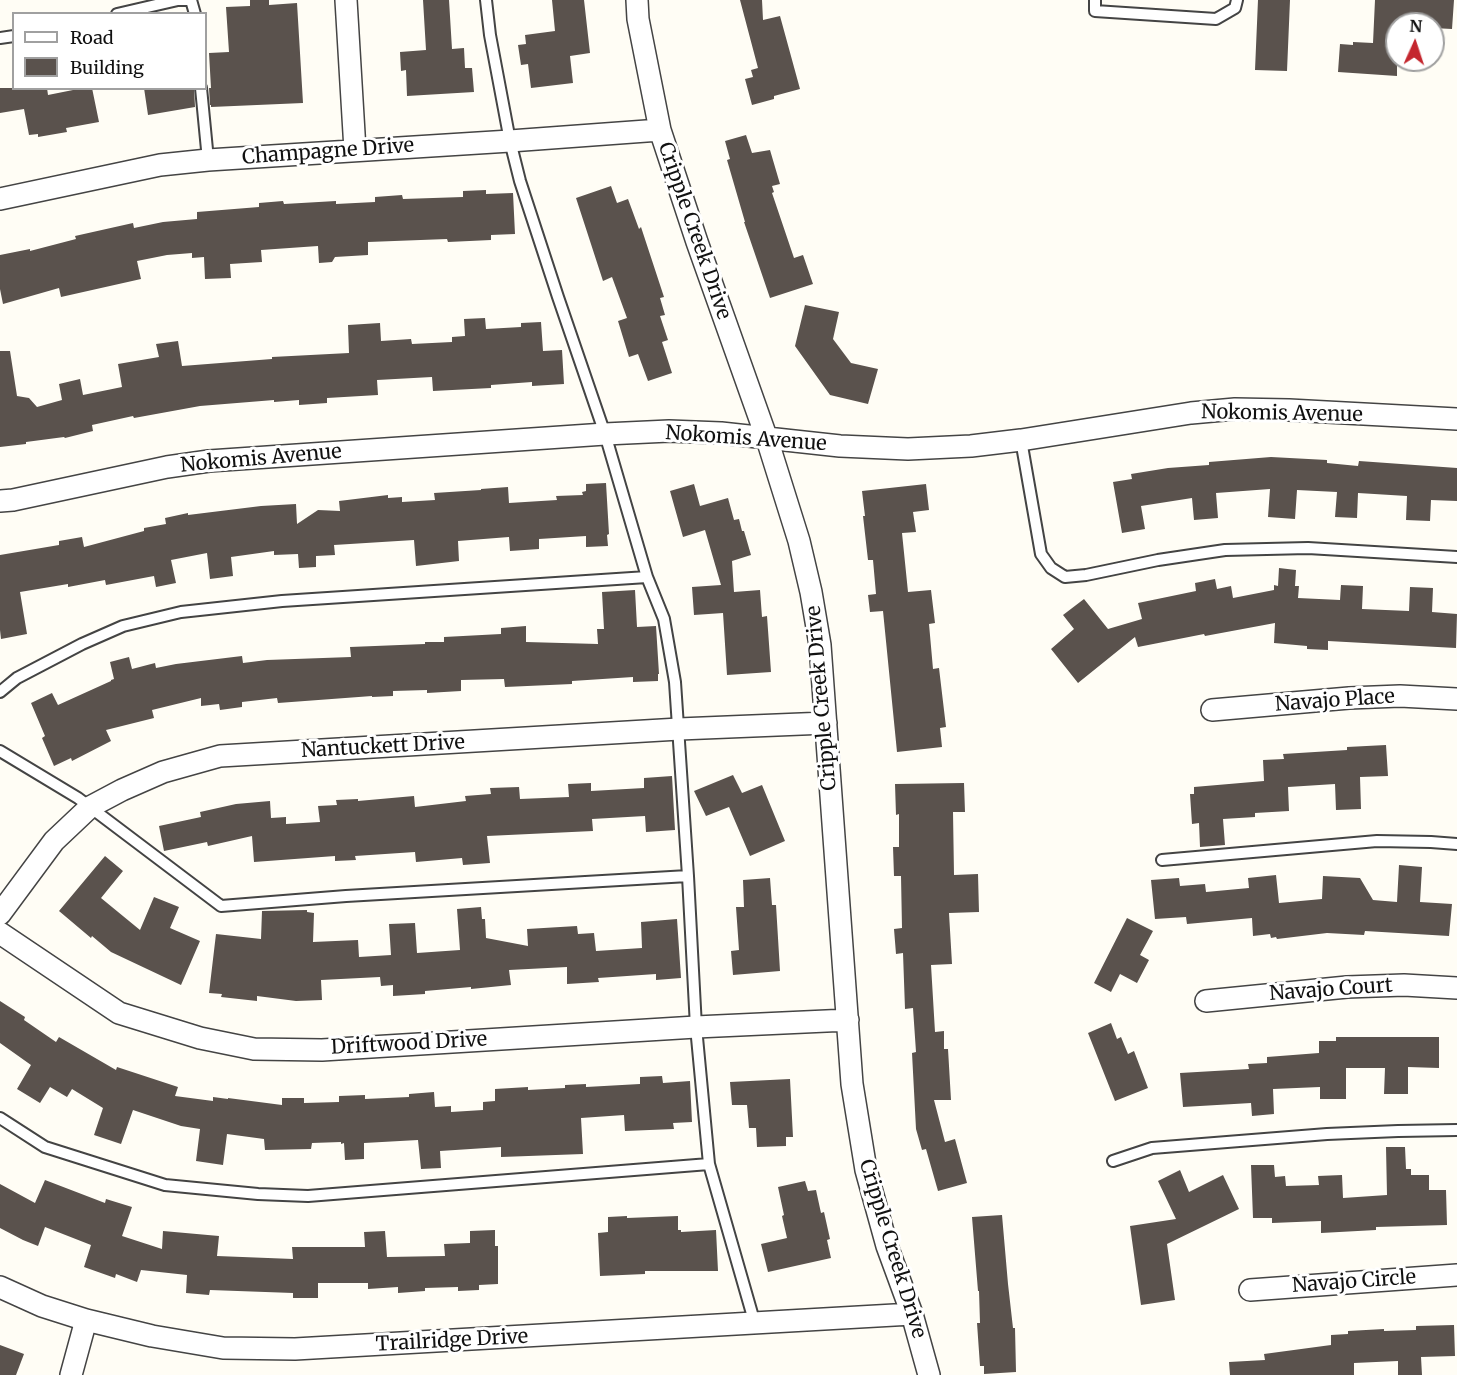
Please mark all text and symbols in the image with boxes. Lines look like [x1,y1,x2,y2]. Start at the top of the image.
legend [12,12,207,90]
north arrow [1385,12,1445,72]
text: N [1409,16,1423,36]
text: Road [70,26,114,49]
text: Building [70,56,144,79]
street label: Champagne Drive [241,134,415,170]
street label: Cripple Creek Drive [652,139,736,323]
street label: Nokomis Avenue [1201,401,1363,427]
street label: Nokomis Avenue [665,421,827,457]
street label: Nokomis Avenue [179,440,343,478]
street label: Cripple Creek Drive [802,604,842,792]
street label: Navajo Place [1274,685,1396,717]
street label: Nantuckett Drive [300,731,466,763]
street label: Navajo Court [1269,974,1393,1006]
street label: Driftwood Drive [330,1028,488,1060]
street label: Cripple Creek Drive [853,1157,931,1341]
street label: Navajo Circle [1291,1266,1417,1298]
street label: Trailridge Drive [375,1325,529,1357]

